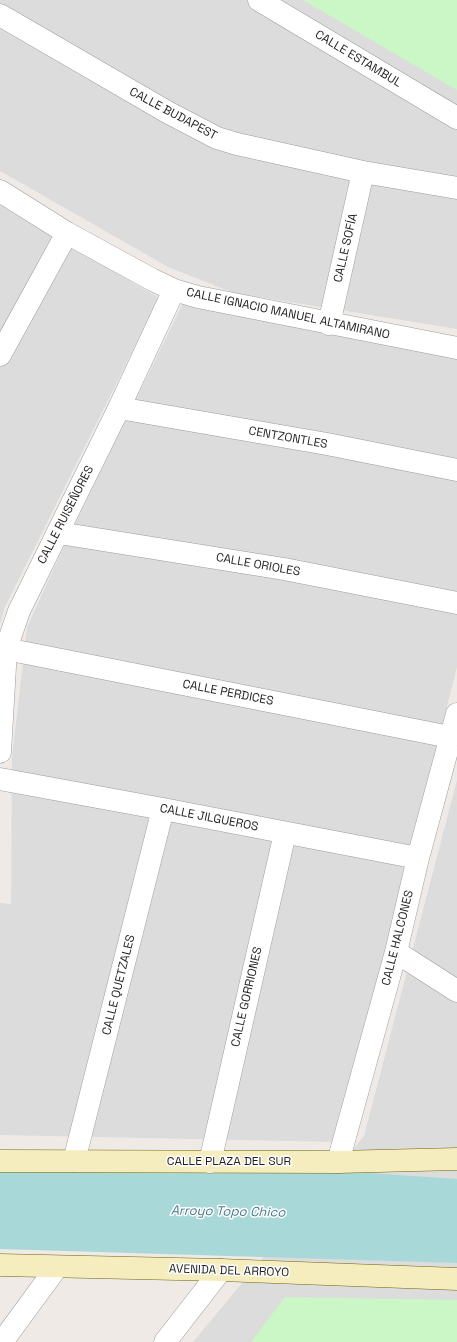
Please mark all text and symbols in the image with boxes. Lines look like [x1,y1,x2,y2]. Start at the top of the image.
street label: CALLE ESTAMBUL [312,27,404,91]
street label: CALLE BUDAPEST [127,85,219,143]
street label: CALLE SOFÍA [331,212,361,284]
street label: CALLE IGNACIO MANUEL ALTAMIRANO [185,285,391,343]
street label: CENTZONTLES [247,424,329,452]
street label: CALLE RUISEÑORES [35,463,97,567]
street label: CALLE ORIOLES [215,550,301,580]
street label: CALLE PERDICES [181,677,275,709]
street label: CALLE JILGUEROS [158,801,260,835]
street label: CALLE HALCONES [379,889,417,987]
street label: CALLE QUETZALES [100,933,138,1037]
street label: CALLE GORRIONES [228,946,266,1048]
street label: CALLE PLAZA DEL SUR [167,1155,291,1169]
water label: Arroyo Topo Chico [171,1203,285,1221]
street label: AVENIDA DEL ARROYO [169,1262,289,1280]

